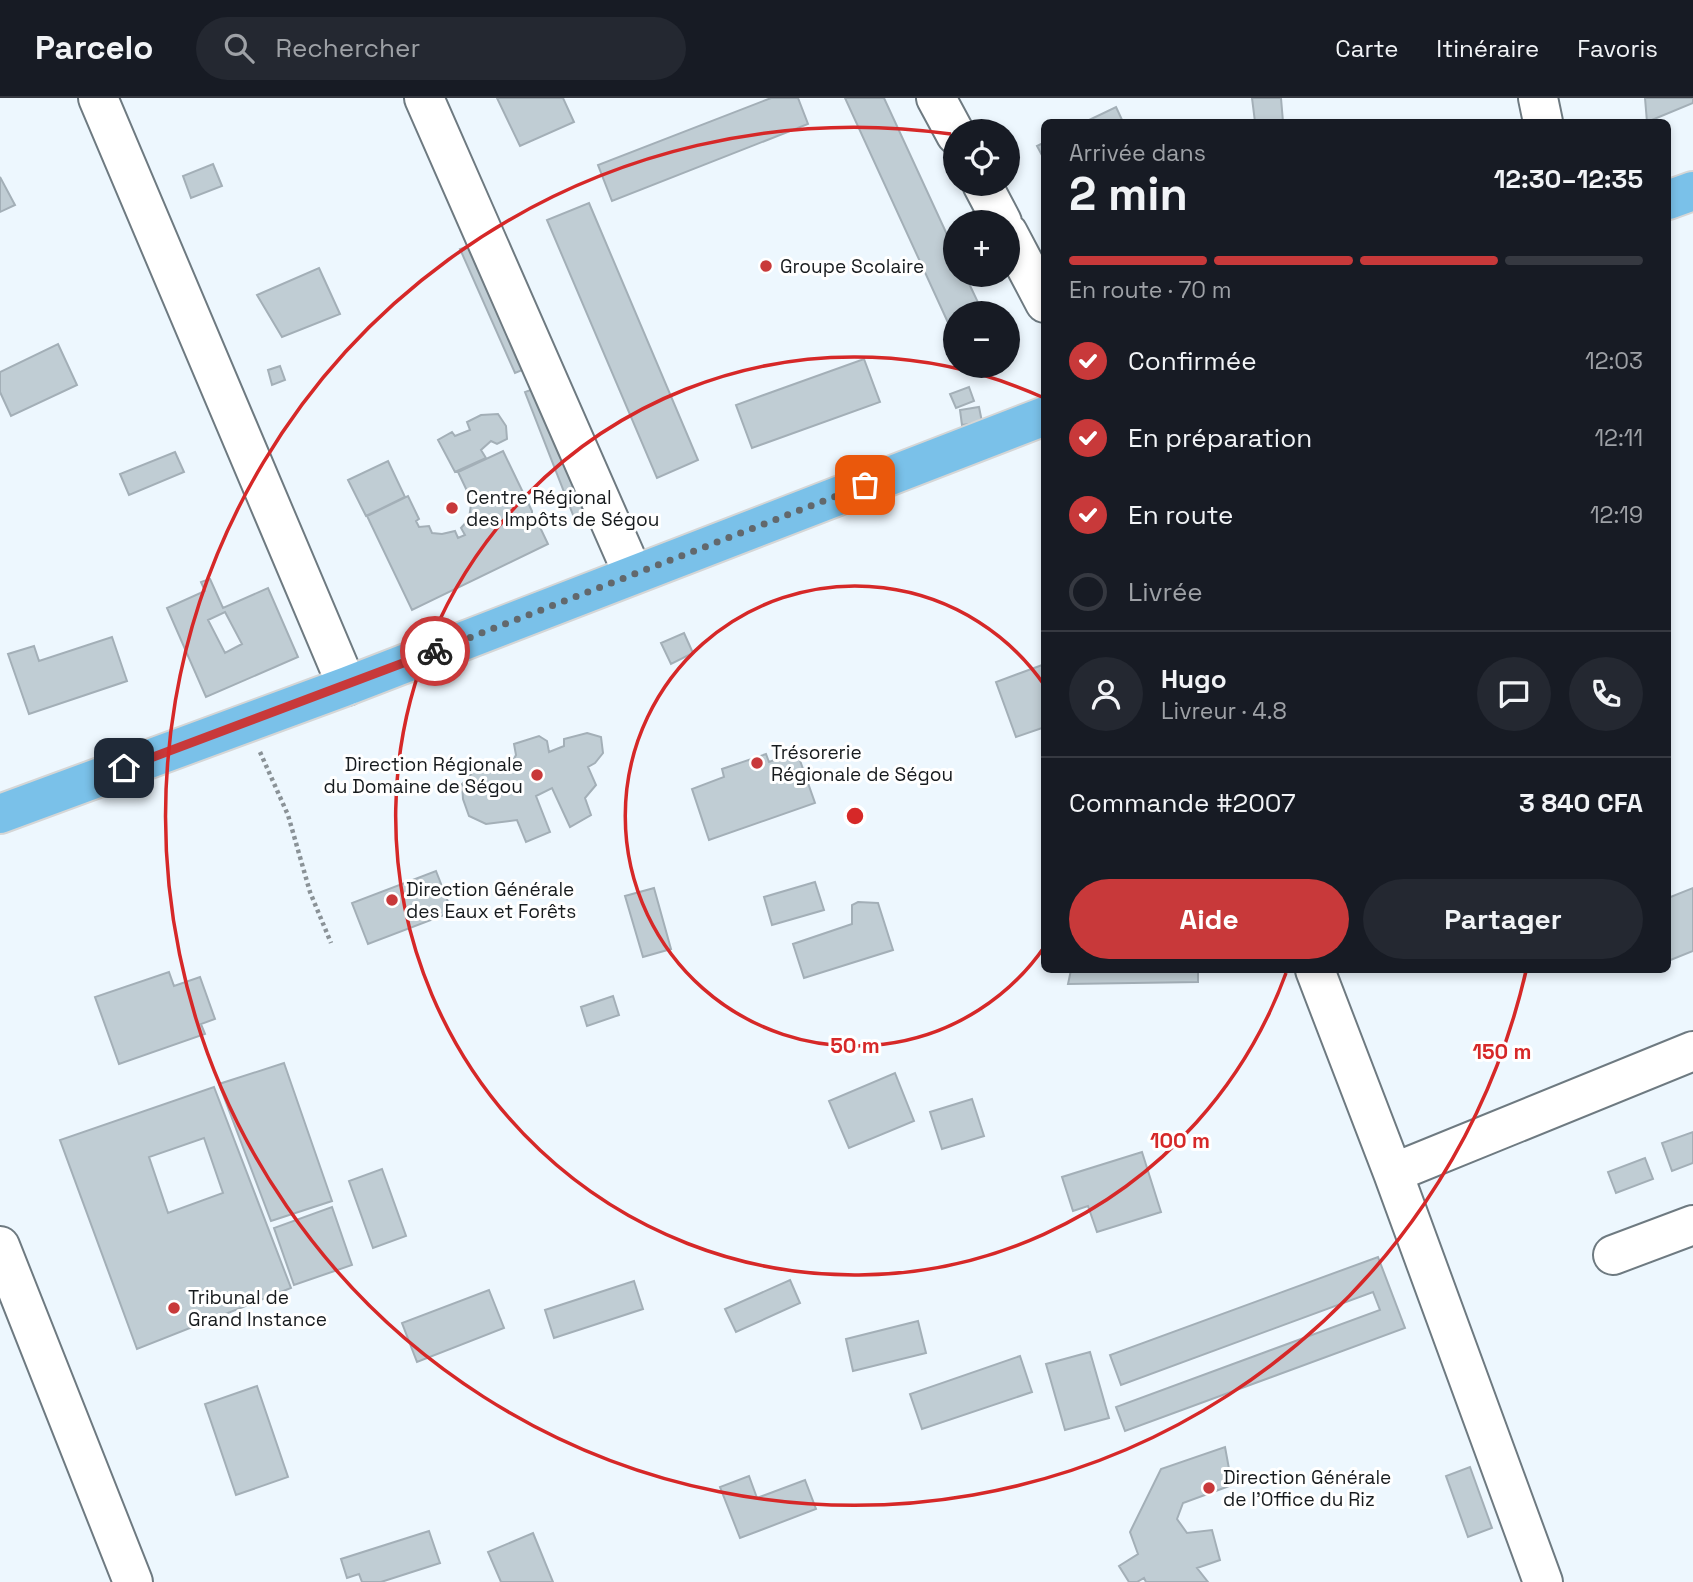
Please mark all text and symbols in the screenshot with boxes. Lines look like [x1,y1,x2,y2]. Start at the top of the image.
search box [196,17,686,80]
text: Parcelo [35,27,154,69]
icon: search [220,29,258,67]
text: Rechercher [276,31,420,65]
text: Carte [1335,33,1398,64]
text: Itinéraire [1436,33,1539,64]
text: Favoris [1577,33,1658,64]
map controls [943,119,1020,378]
button: locate [943,119,1020,196]
text: Arrivée dans [1069,138,1206,168]
text: 12:30–12:35 [1494,162,1643,196]
text: 2 min [1069,165,1188,223]
button: + [943,210,1020,287]
place label: Groupe Scolaire [780,254,924,279]
marker: Groupe Scolaire [758,258,774,274]
text: En route · 70 m [1069,275,1232,305]
button: − [943,301,1020,378]
icon: check [1069,342,1107,380]
text: Confirmée [1128,344,1257,378]
text: 12:03 [1585,346,1643,376]
icon: check [1069,419,1107,457]
text: En préparation [1128,421,1312,455]
text: 12:11 [1594,423,1643,453]
pin [835,455,895,515]
icon: bag [846,466,884,504]
place label: Centre Régional des Impôts de Ségou [466,485,659,532]
icon: check [1069,496,1107,534]
text: En route [1128,498,1233,532]
marker: Centre Régional des Impôts de Ségou [444,500,460,516]
text: 12:19 [1590,500,1643,530]
text: Livrée [1128,575,1203,609]
courier [400,616,470,686]
icon: bike [416,632,454,670]
button: person [1069,657,1143,731]
button: chat [1477,657,1551,731]
button: phone [1569,657,1643,731]
text: Hugo [1161,662,1227,696]
text: Livreur · 4.8 [1161,696,1287,726]
pin [94,738,154,798]
place label: Trésorerie Régionale de Ségou [771,740,953,787]
icon: home [105,749,143,787]
place label: Direction Régionale du Domaine de Ségou [323,752,523,799]
marker: Trésorerie Régionale de Ségou [749,755,765,771]
marker: Direction Régionale du Domaine de Ségou [529,767,545,783]
text: Commande #2007 [1069,786,1296,820]
text: 3 840 CFA [1519,786,1643,820]
centre of rings [843,804,867,828]
place label: Direction Générale des Eaux et Forêts [406,877,576,924]
button: Aide [1069,879,1349,959]
button: Partager [1363,879,1643,959]
marker: Direction Générale des Eaux et Forêts [384,892,400,908]
text: 50 m [830,1032,880,1059]
text: 150 m [1473,1038,1531,1065]
text: 100 m [1150,1127,1210,1154]
place label: Tribunal de Grand Instance [188,1285,327,1332]
marker: Tribunal de Grand Instance [166,1300,182,1316]
place label: Direction Générale de l'Office du Riz [1223,1465,1391,1512]
marker: Direction Générale de l'Office du Riz [1201,1480,1217,1496]

